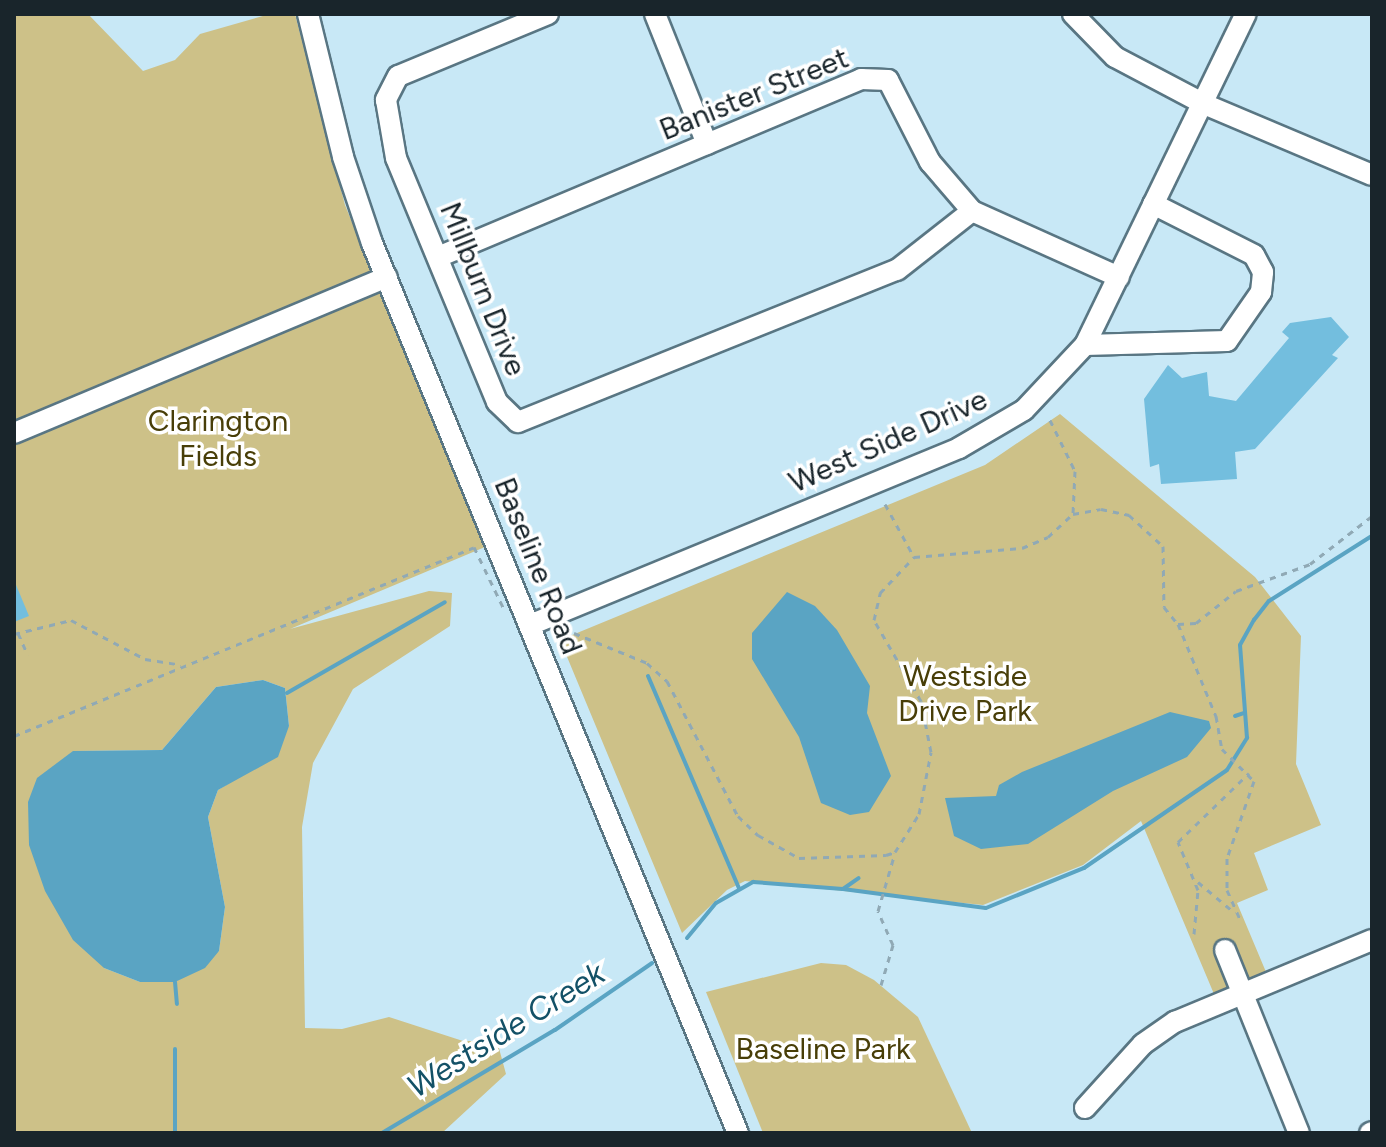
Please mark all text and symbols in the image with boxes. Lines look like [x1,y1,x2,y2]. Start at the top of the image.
street label: Banister Street [654,40,854,148]
street label: Millburn Drive [432,197,534,381]
street label: West Side Drive [783,381,993,501]
park label: Clarington Fields [148,403,288,474]
street label: Baseline Road [486,473,590,659]
park label: Westside Drive Park [898,658,1032,728]
water label: Westside Creek [400,954,612,1106]
park label: Baseline Park [735,1031,911,1067]

